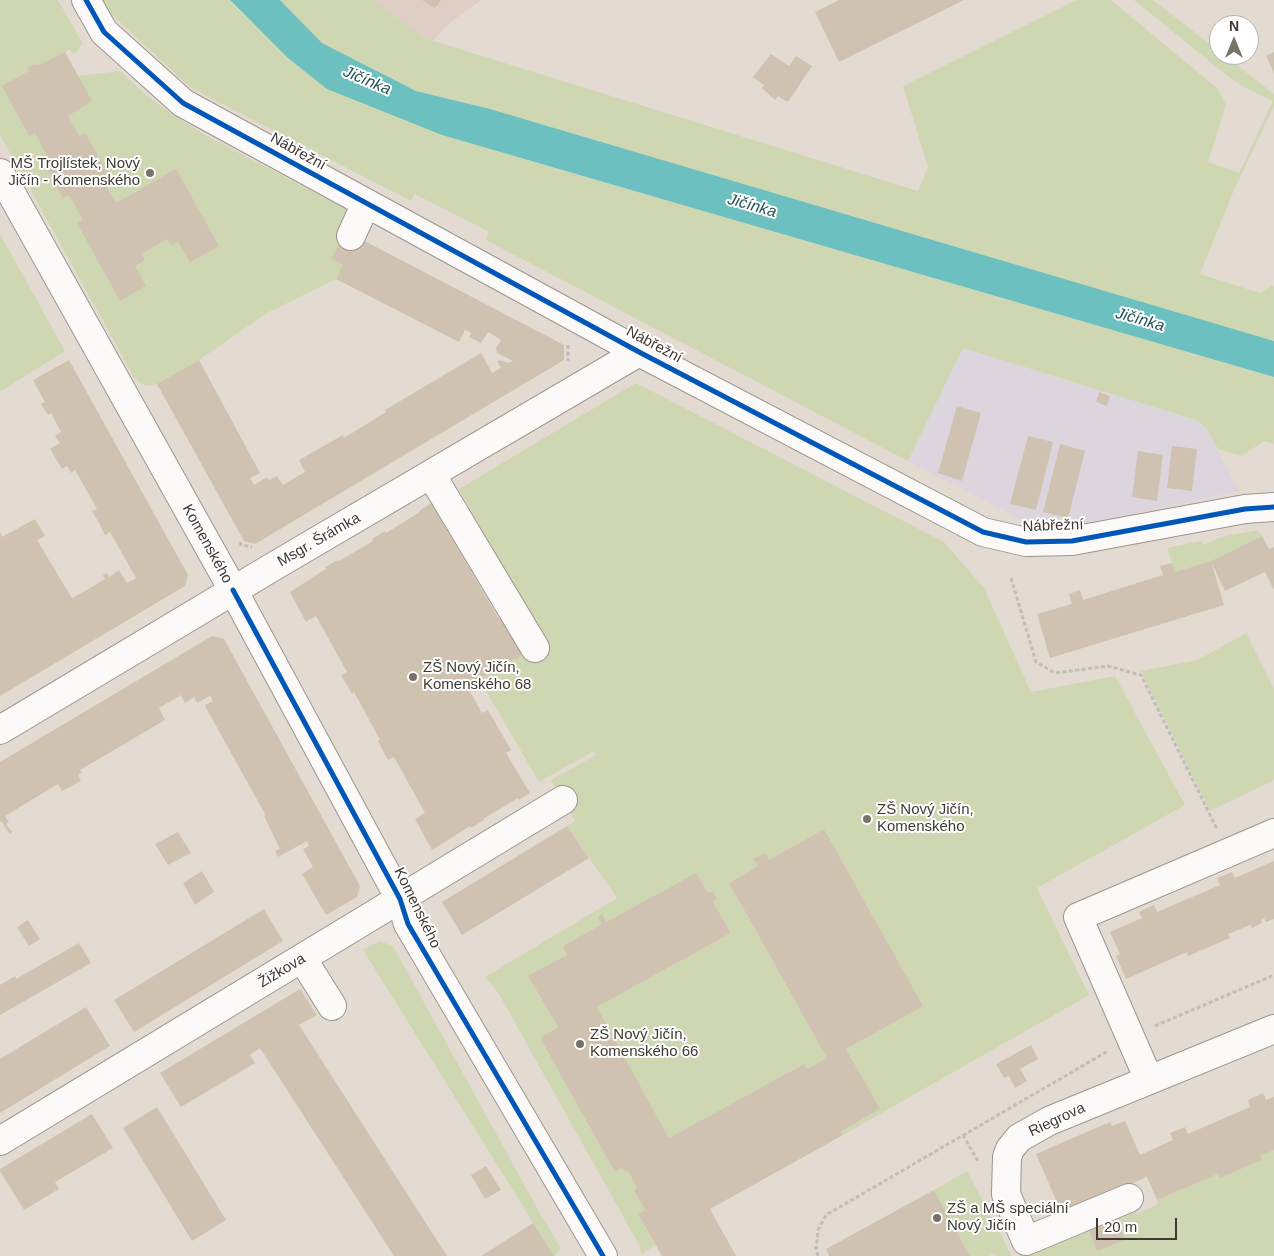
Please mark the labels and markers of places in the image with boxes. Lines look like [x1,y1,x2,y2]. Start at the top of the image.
place label: MŠ Trojlístek, Nový Jičín - Komenského [8,155,140,190]
marker: MŠ Trojlístek, Nový Jičín - Komenského [144,167,156,179]
place label: ZŠ Nový Jičín, Komenského 68 [423,659,531,694]
marker: ZŠ Nový Jičín, Komenského 68 [407,671,419,683]
place label: ZŠ Nový Jičín, Komenského [877,801,974,836]
marker: ZŠ Nový Jičín, Komenského [861,813,873,825]
place label: ZŠ Nový Jičín, Komenského 66 [590,1026,698,1061]
marker: ZŠ Nový Jičín, Komenského 66 [574,1038,586,1050]
place label: ZŠ a MŠ speciální Nový Jičín [947,1200,1069,1235]
marker: ZŠ a MŠ speciální Nový Jičín [931,1212,943,1224]

